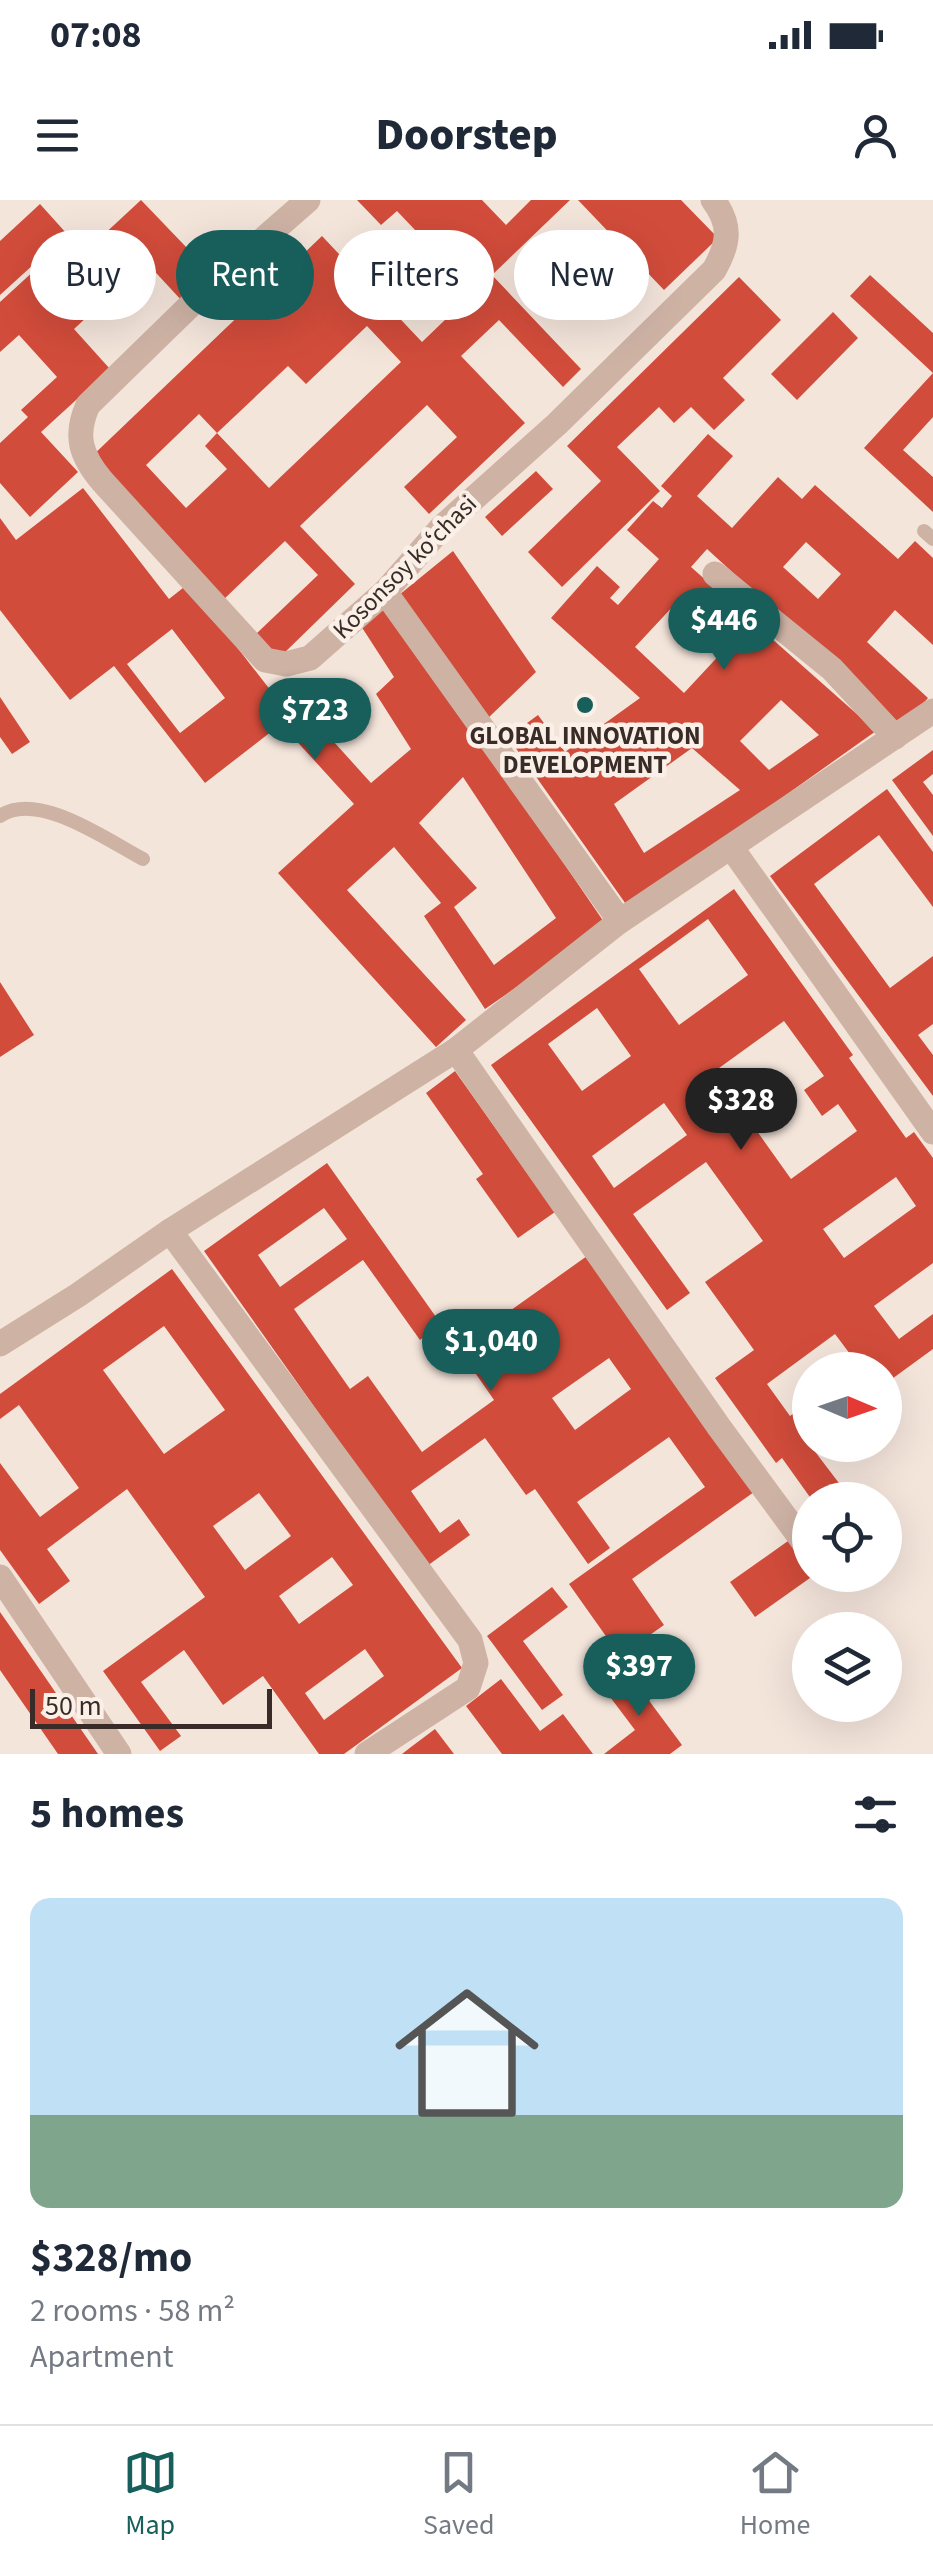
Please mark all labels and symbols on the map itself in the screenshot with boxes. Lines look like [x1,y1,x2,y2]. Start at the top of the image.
street label: Kosonsoy koʻchasi [325,487,485,647]
pin: $446 [665,588,783,673]
pin: $723 [256,678,374,763]
marker: GLOBAL INNOVATION DEVELOPMENT [574,694,596,716]
place label: GLOBAL INNOVATION DEVELOPMENT [469,718,701,783]
pin: $328 [682,1068,800,1153]
pin: $1,040 [410,1309,572,1394]
north arrow [792,1352,902,1462]
pin: $397 [580,1634,698,1719]
scale bar [30,1684,272,1728]

